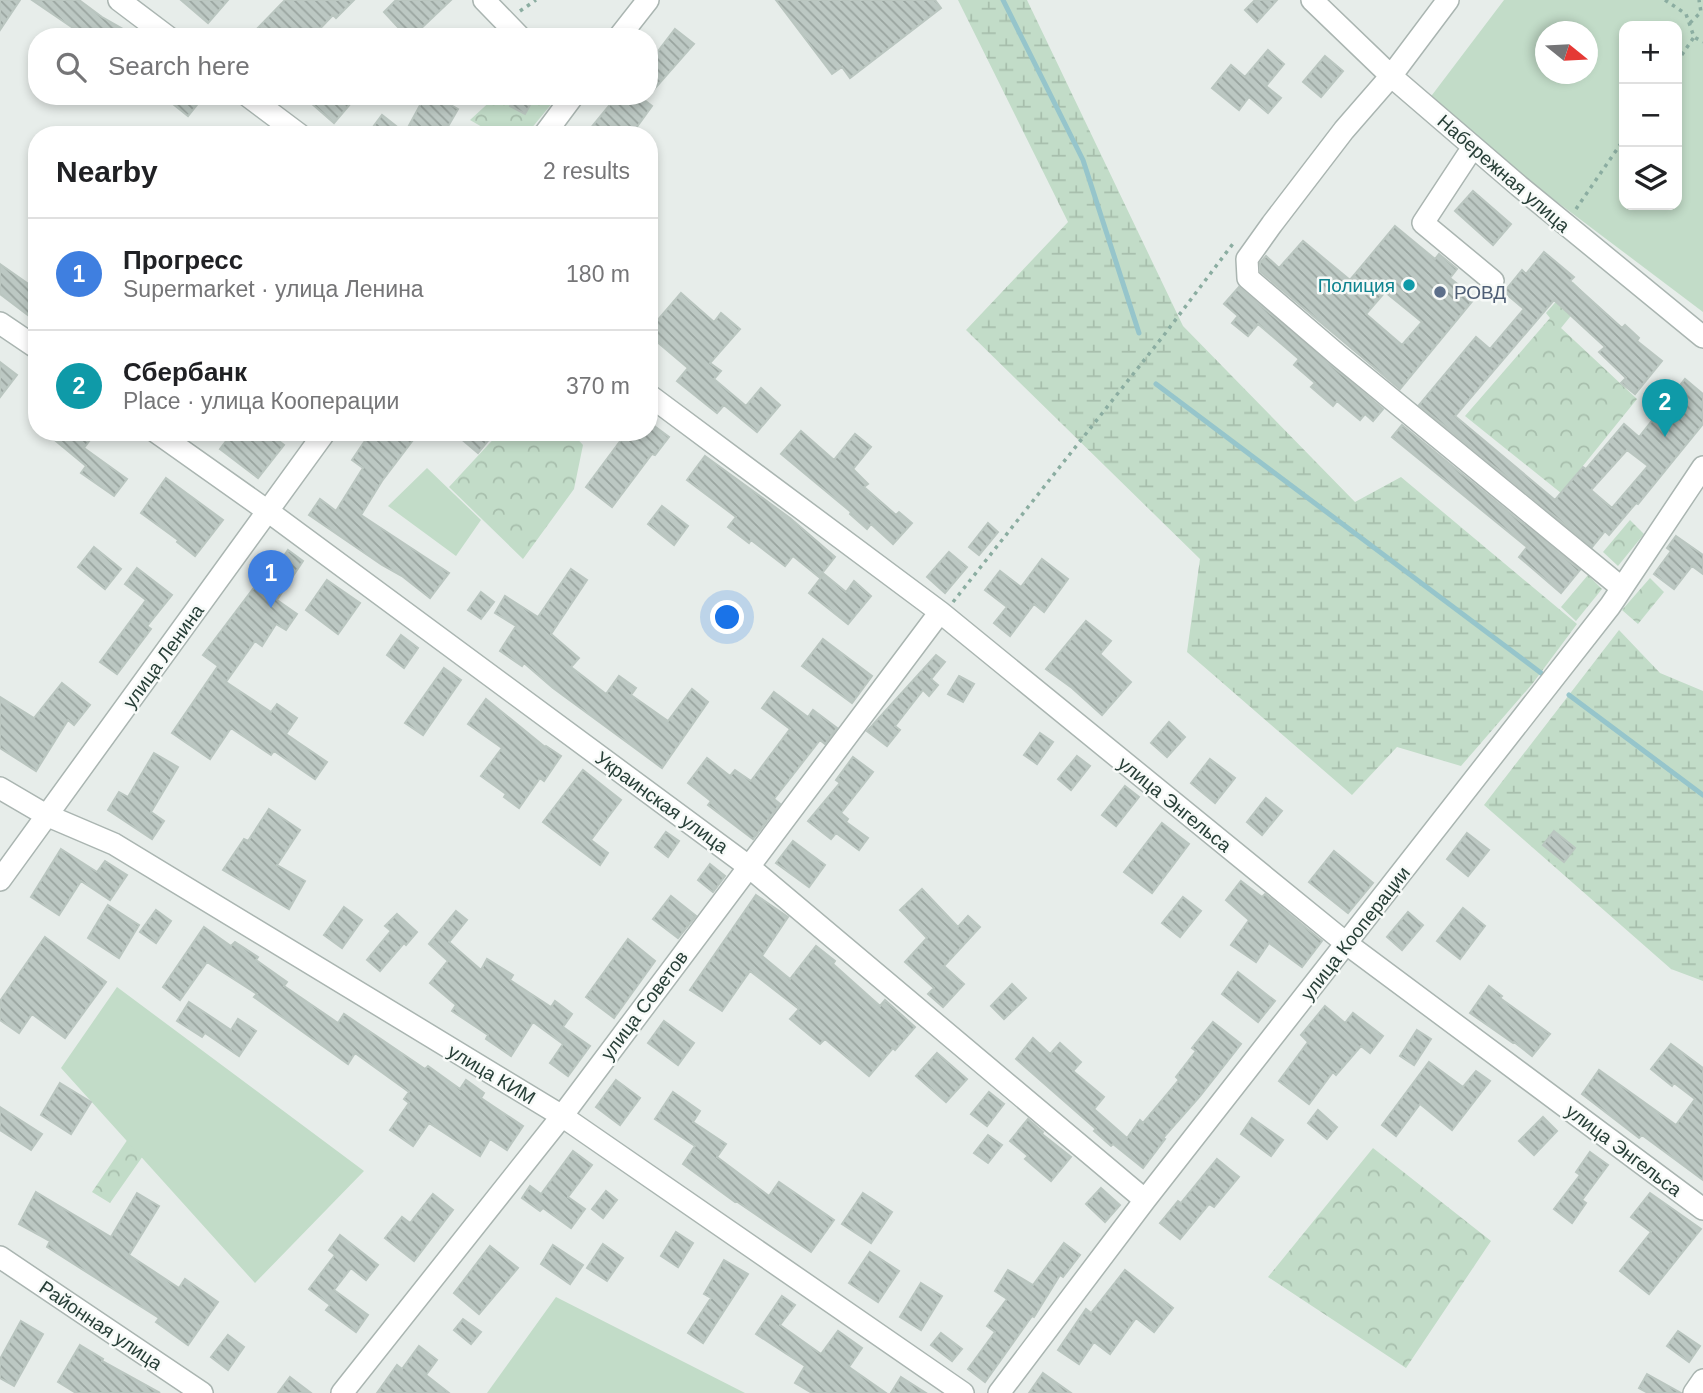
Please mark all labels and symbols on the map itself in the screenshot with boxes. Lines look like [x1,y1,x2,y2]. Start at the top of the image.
north arrow [1535,21,1598,84]
street label: Набережная улица [1433,110,1574,237]
place label: Полиция [1318,275,1395,296]
marker: Полиция [1401,277,1417,293]
place label: РОВД [1454,282,1506,303]
marker: РОВД [1432,284,1448,300]
pin: 2 [1642,379,1688,437]
pin: 1 [248,550,294,608]
street label: улица Ленина [119,600,208,712]
your location [710,600,744,634]
street label: Украинская улица [591,747,732,858]
street label: улица Энгельса [1114,752,1236,857]
street label: улица Кооперации [1297,862,1414,1004]
street label: улица Советов [597,947,692,1064]
street label: улица КИМ [444,1040,539,1109]
street label: улица Энгельса [1562,1100,1686,1201]
street label: Районная улица [36,1277,166,1374]

